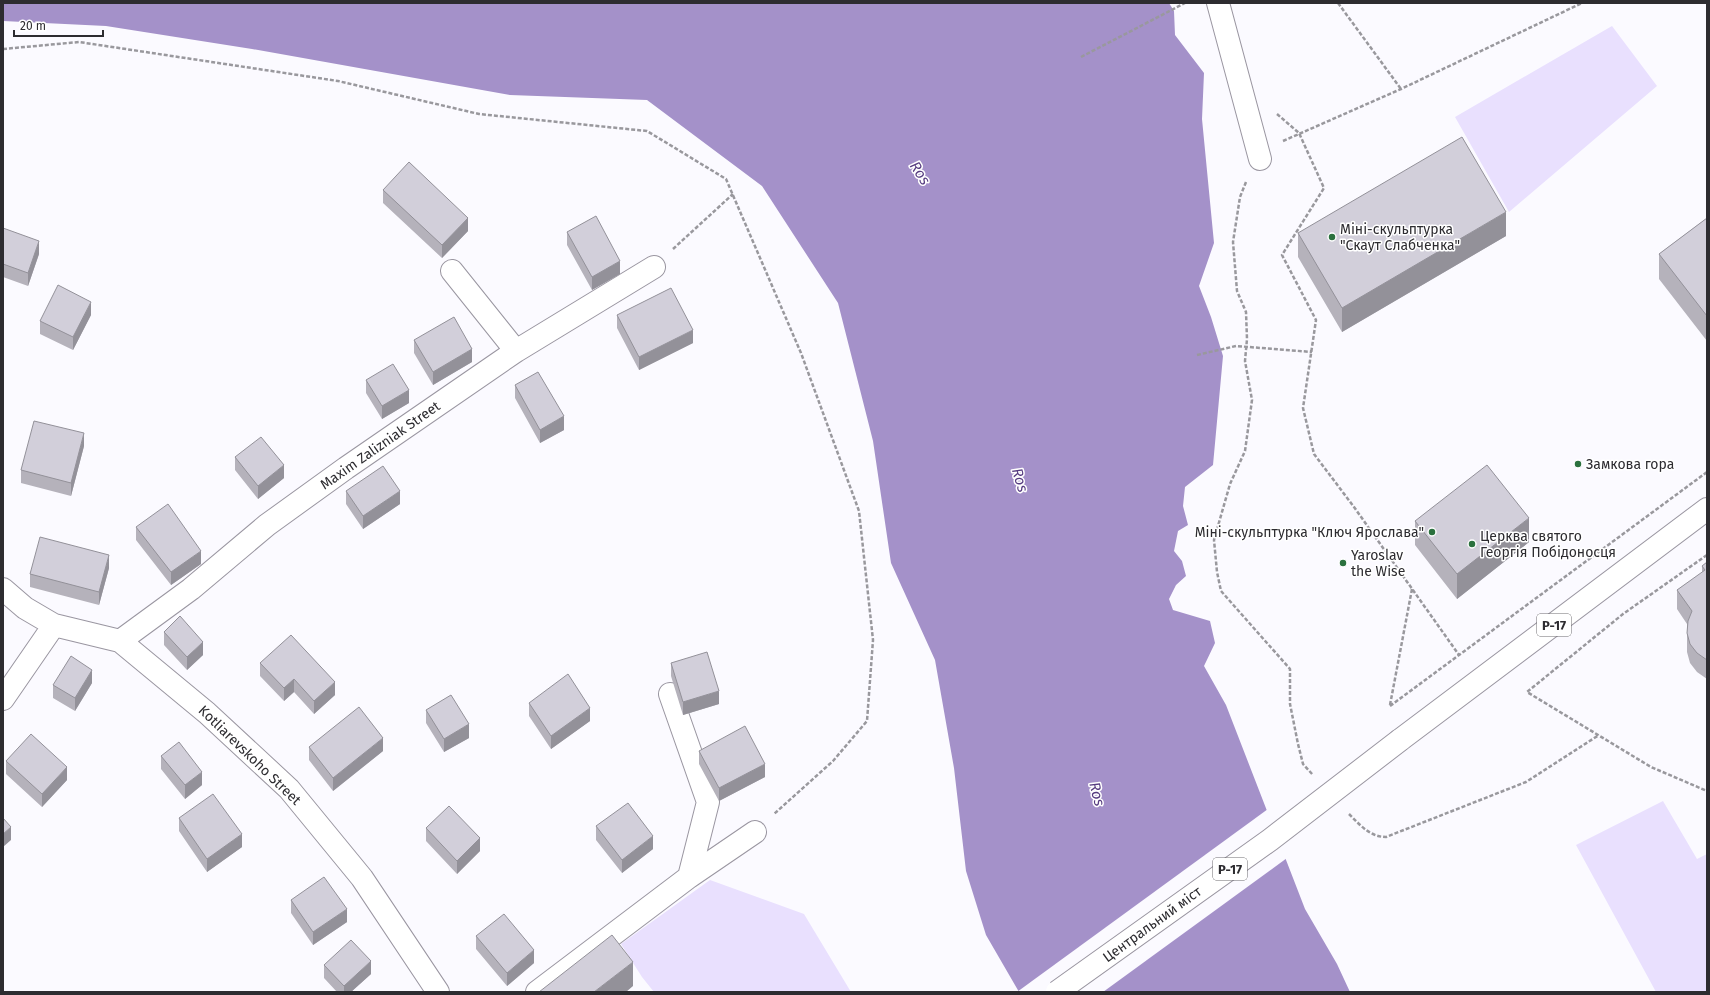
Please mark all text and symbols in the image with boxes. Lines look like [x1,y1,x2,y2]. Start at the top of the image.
scale bar [14,12,103,38]
text: 20 m [20,19,46,33]
water label: Ros [906,158,934,188]
place label: Міні-скульптурка "Скаут Слабченка" [1340,221,1460,254]
marker: Міні-скульптурка "Скаут Слабченка" [1327,232,1337,242]
street label: Maxim Zalizniak Street [317,397,444,493]
place label: Замкова гора [1586,456,1674,473]
marker: Замкова гора [1573,459,1583,469]
water label: Ros [1008,466,1032,494]
place label: Міні-скульптурка "Ключ Ярослава" [1195,524,1424,541]
marker: Міні-скульптурка "Ключ Ярослава" [1427,527,1437,537]
place label: Церква святого Георгія Побідоносця [1480,528,1616,561]
marker: Церква святого Георгія Побідоносця [1467,539,1477,549]
place label: Yaroslav the Wise [1351,547,1405,580]
marker: Yaroslav the Wise [1338,558,1348,568]
road number: Р-17 [1537,614,1571,636]
street label: Kotliarevskoho Street [195,702,305,809]
water label: Ros [1085,780,1109,808]
road number: Р-17 [1213,858,1247,880]
street label: Центральний міст [1100,883,1205,966]

